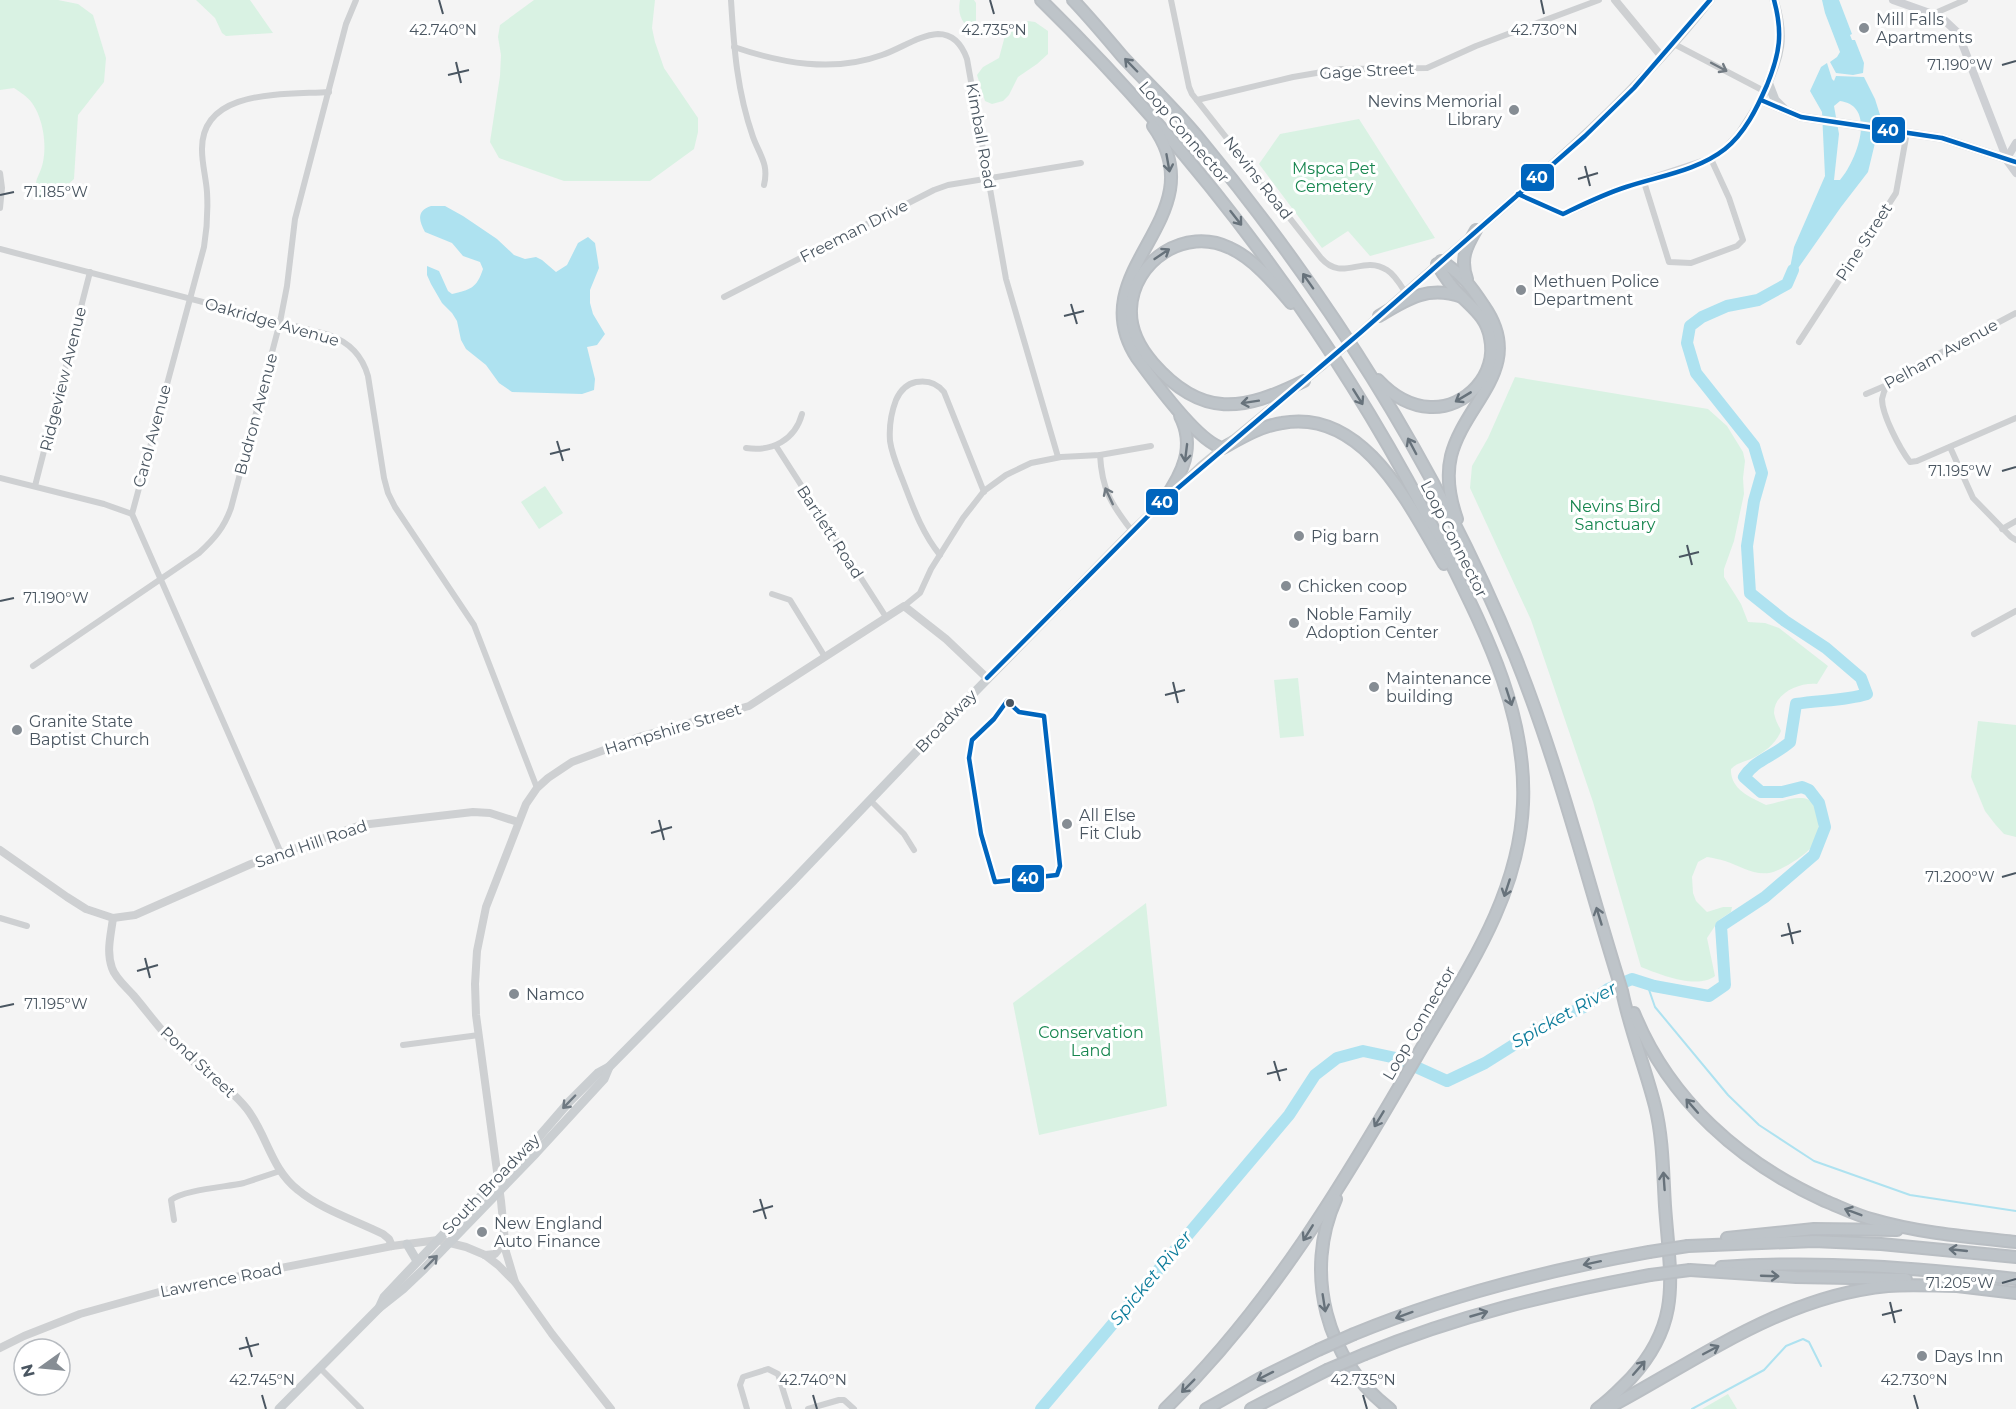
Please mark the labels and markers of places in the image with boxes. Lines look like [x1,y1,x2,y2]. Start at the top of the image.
place label: Mill Falls Apartments [1876,10,1973,47]
marker: Mill Falls Apartments [1857,21,1871,35]
place label: Nevins Memorial Library [1367,92,1502,129]
marker: Nevins Memorial Library [1507,103,1521,117]
place label: Methuen Police Department [1533,272,1659,309]
marker: Methuen Police Department [1514,283,1528,297]
place label: Pig barn [1311,527,1379,546]
marker: Pig barn [1292,529,1306,543]
place label: Chicken coop [1298,577,1407,596]
marker: Chicken coop [1279,579,1293,593]
place label: Noble Family Adoption Center [1306,605,1439,642]
marker: Noble Family Adoption Center [1287,616,1301,630]
place label: Maintenance building [1386,669,1491,706]
marker: Maintenance building [1367,680,1381,694]
unlabelled marker [1004,697,1016,709]
place label: Granite State Baptist Church [29,712,149,749]
marker: Granite State Baptist Church [10,723,24,737]
place label: All Else Fit Club [1079,806,1141,843]
marker: All Else Fit Club [1060,817,1074,831]
place label: Namco [526,985,584,1004]
marker: Namco [507,987,521,1001]
place label: New England Auto Finance [494,1214,603,1251]
marker: New England Auto Finance [475,1225,489,1239]
place label: Days Inn [1934,1347,2003,1366]
marker: Days Inn [1915,1349,1929,1363]

